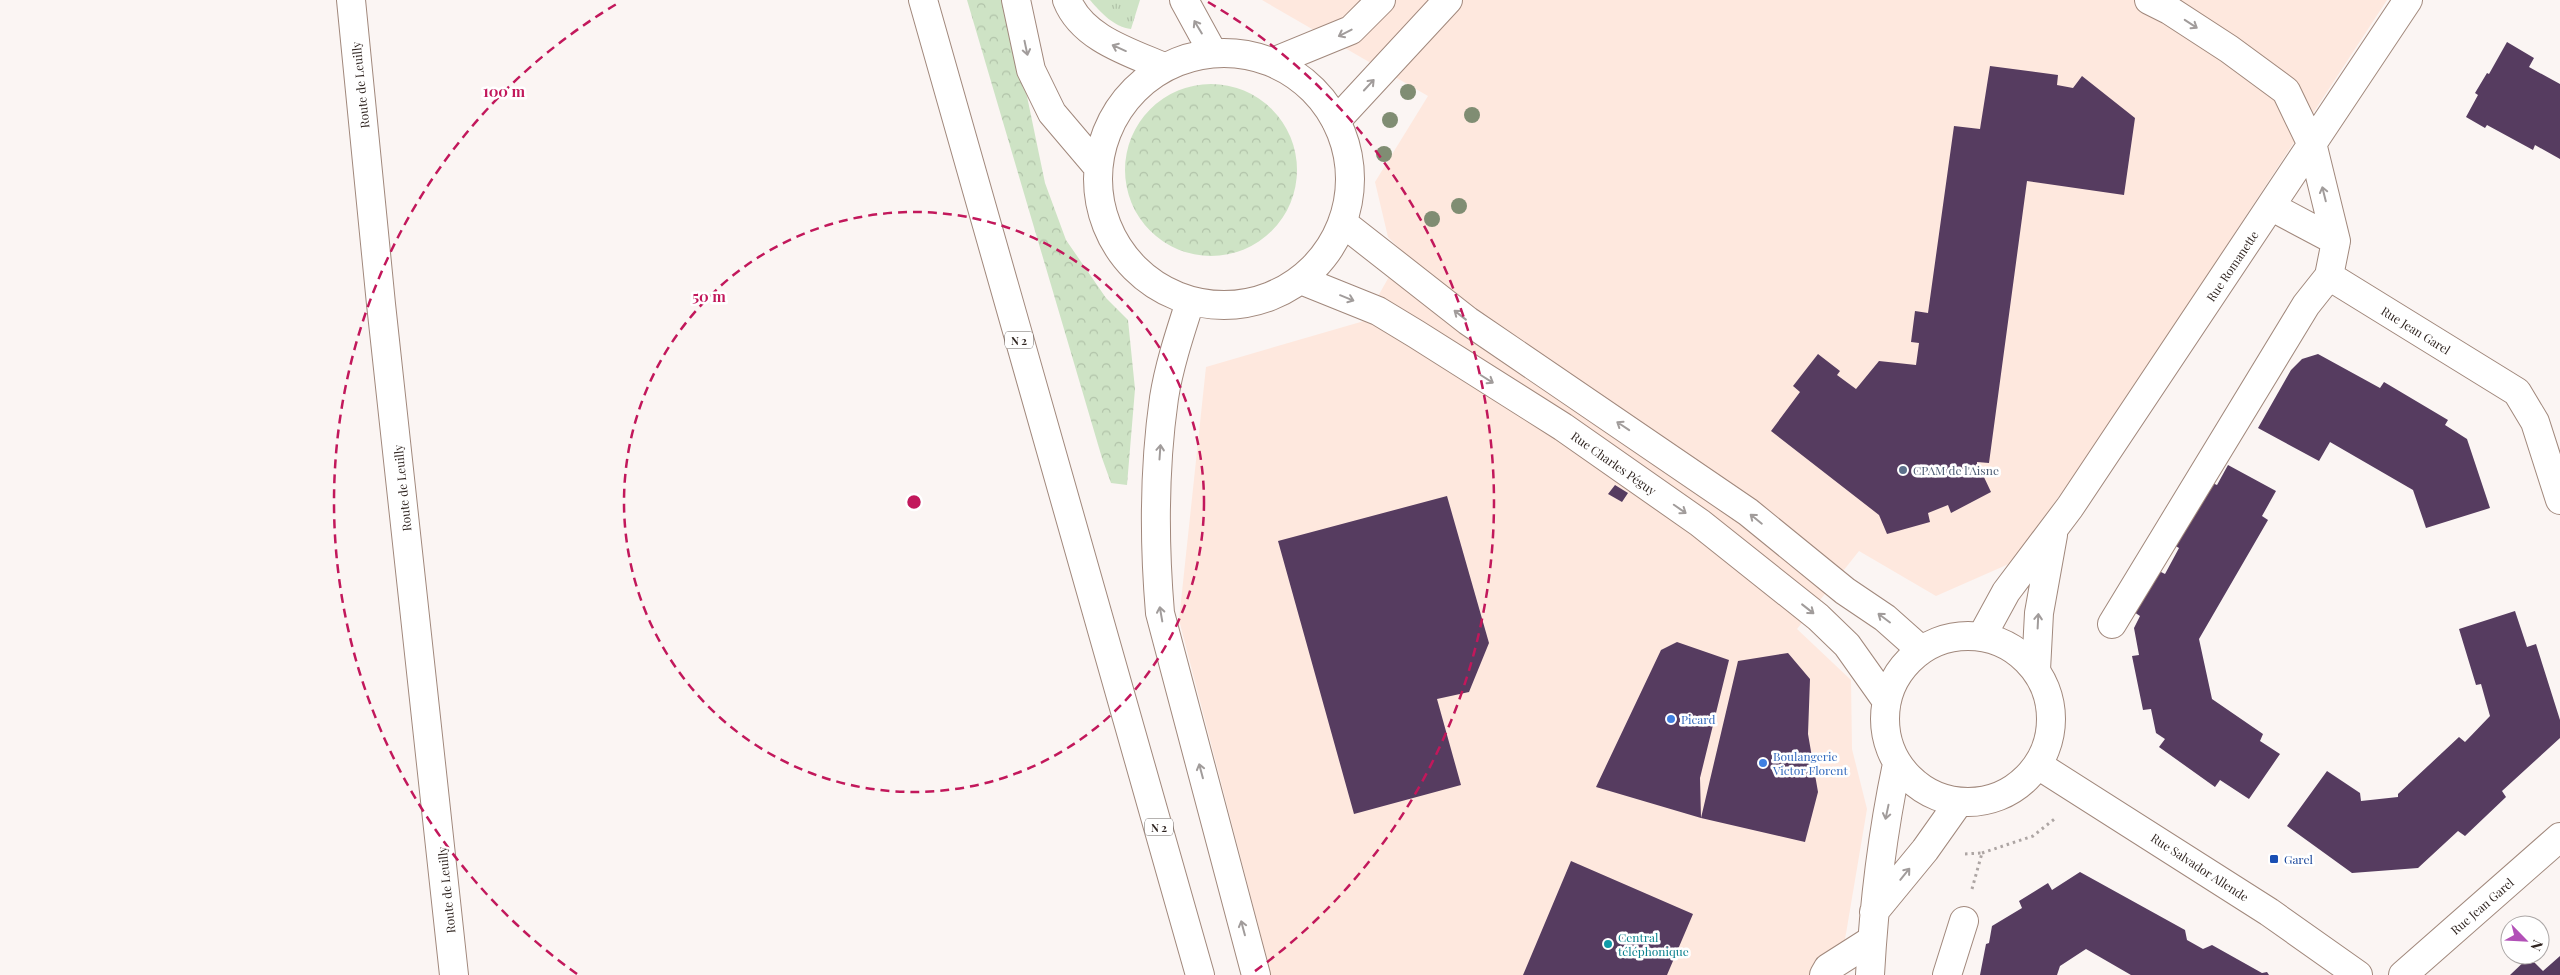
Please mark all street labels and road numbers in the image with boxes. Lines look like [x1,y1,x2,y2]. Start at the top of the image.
street label: Route de Leuilly [347,41,373,129]
street label: Rue Romanette [2202,227,2262,305]
street label: Rue Jean Garel [2378,302,2454,358]
road number: N 2 [1005,332,1033,348]
street label: Rue Charles Péguy [1568,428,1660,498]
street label: Route de Leuilly [389,444,415,532]
road number: N 2 [1145,819,1173,836]
street label: Rue Salvador Allende [2148,829,2252,905]
street label: Route de Leuilly [433,846,459,934]
street label: Rue Jean Garel [2447,874,2517,938]

